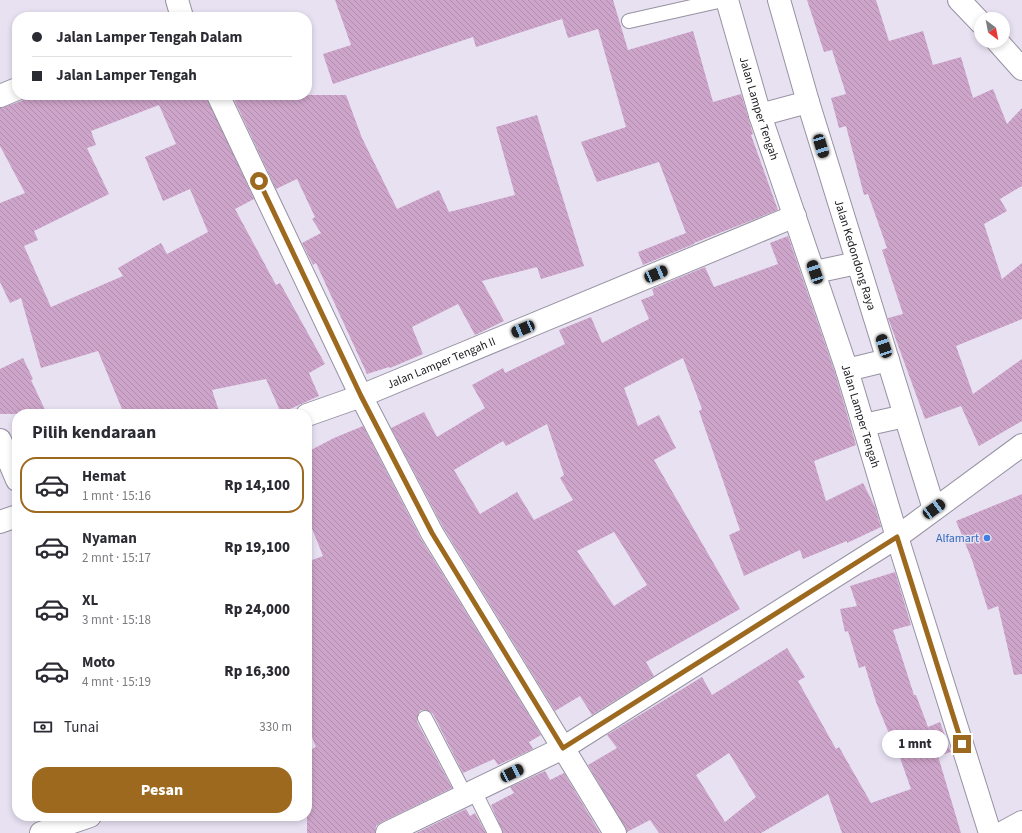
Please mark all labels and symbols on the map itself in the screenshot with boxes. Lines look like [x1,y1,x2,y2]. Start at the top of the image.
north arrow [974,12,1010,48]
street label: Jalan Lamper Tengah [735,55,783,162]
car [812,133,830,159]
route start [250,172,268,190]
street label: Jalan Kedondong Raya [830,197,880,312]
car [805,259,825,285]
car [643,264,669,284]
car [510,319,536,339]
street label: Jalan Lamper Tengah II [384,333,498,393]
car [875,333,893,359]
street label: Jalan Lamper Tengah [837,362,884,470]
car [921,497,947,521]
place label: Alfamart [936,530,979,547]
marker: Alfamart [982,533,992,543]
callout: 1 mnt [882,730,948,758]
route end [953,735,971,753]
car [499,762,525,784]

